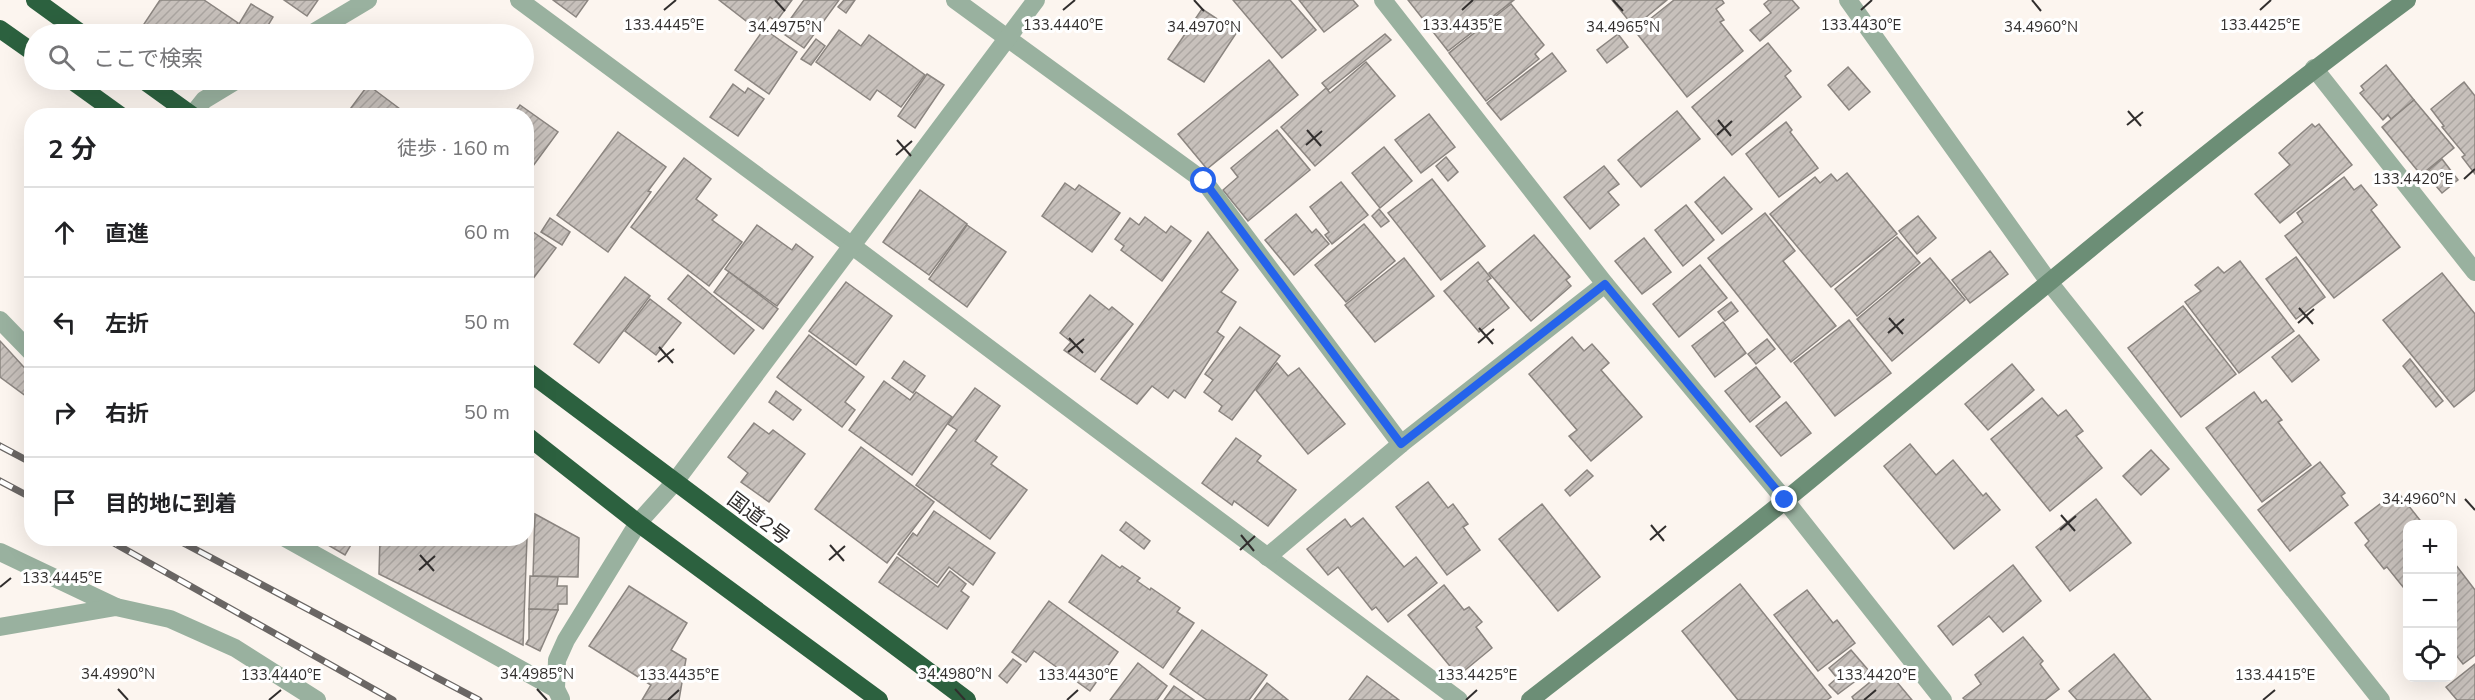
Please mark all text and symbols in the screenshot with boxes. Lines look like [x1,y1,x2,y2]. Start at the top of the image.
text: 133.4445°E [624,15,704,35]
text: 133.4440°E [1023,15,1103,35]
text: 133.4435°E [1422,15,1502,35]
text: 133.4430°E [1821,15,1901,35]
text: 133.4425°E [2220,15,2300,35]
text: 34.4975°N [748,17,822,37]
text: 34.4970°N [1167,17,1241,37]
text: 34.4965°N [1586,17,1660,37]
text: 34.4960°N [2004,17,2078,37]
search box [24,24,534,90]
icon: search [45,41,78,74]
text: ここで検索 [93,44,203,74]
text: 2 分 [48,132,97,167]
text: 徒歩 · 160 m [397,135,510,162]
route start [1190,167,1216,193]
text: 133.4420°E [2373,169,2453,189]
icon: ahead [48,216,81,249]
text: 直進 [105,219,149,249]
text: 60 m [464,219,510,246]
icon: left [48,306,81,339]
text: 左折 [105,309,149,339]
text: 50 m [464,309,510,336]
icon: right [48,396,81,429]
text: 右折 [105,399,149,429]
text: 50 m [464,399,510,426]
icon: arrive [48,486,81,519]
street label: 国道2号 [722,486,796,551]
route end [1771,486,1797,512]
text: 目的地に到着 [105,489,237,519]
text: 34.4960°N [2382,489,2456,509]
map controls [2403,520,2457,682]
button: + [2403,520,2457,574]
text: 133.4445°E [22,568,102,588]
button: − [2403,574,2457,628]
button: locate [2403,628,2457,682]
text: 34.4990°N [81,664,155,684]
text: 34.4985°N [500,664,574,684]
text: 34.4980°N [918,664,992,684]
text: 133.4440°E [241,665,321,685]
text: 133.4435°E [639,665,719,685]
text: 133.4430°E [1038,665,1118,685]
text: 133.4425°E [1437,665,1517,685]
text: 133.4420°E [1836,665,1916,685]
text: 133.4415°E [2235,665,2315,685]

